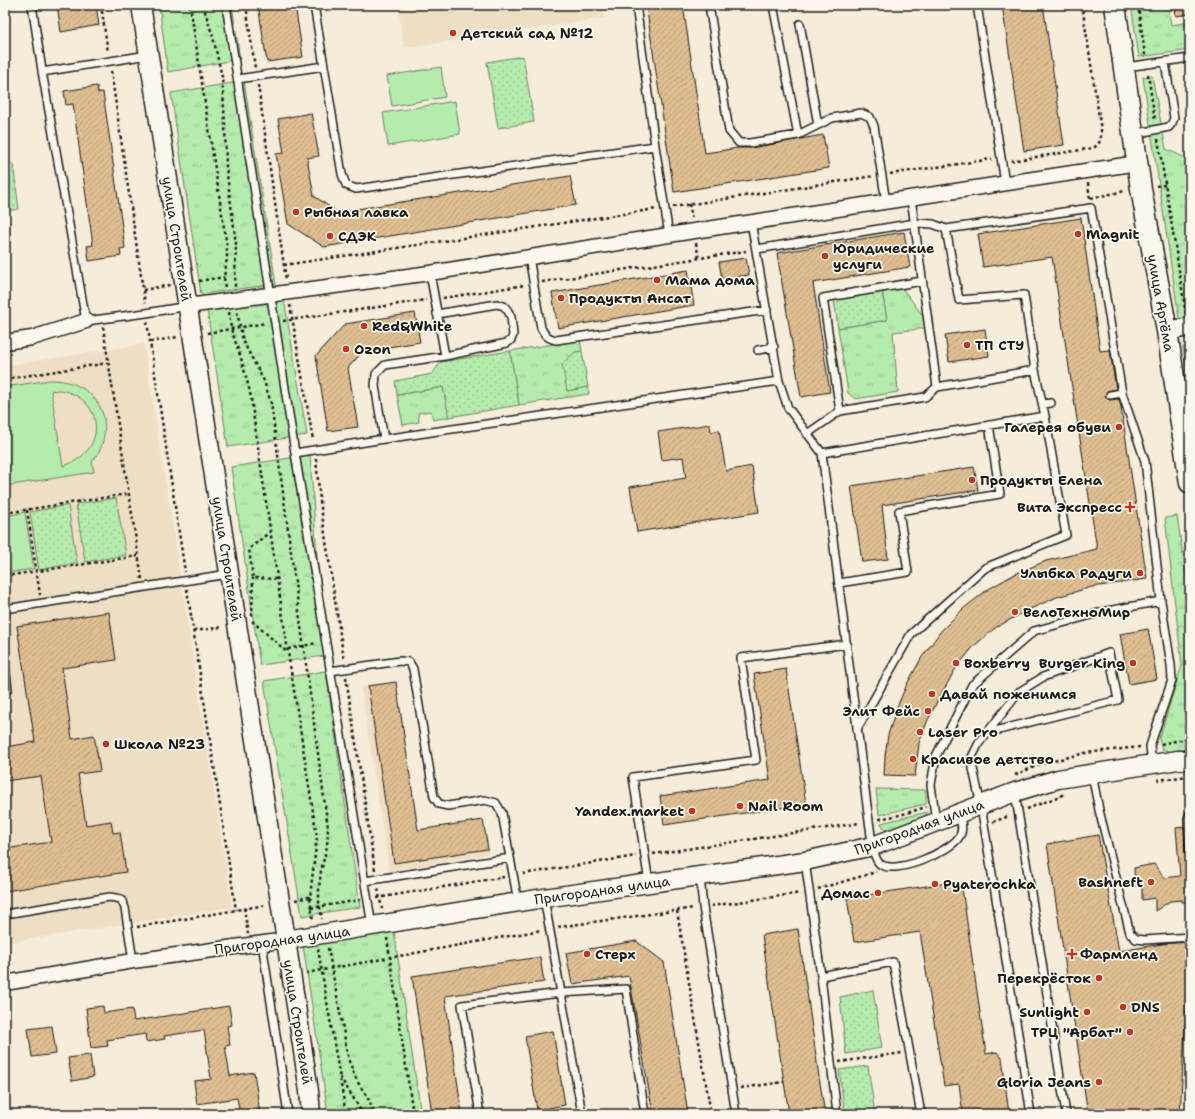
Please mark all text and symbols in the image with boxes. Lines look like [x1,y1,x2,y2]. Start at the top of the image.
place label: Детский сад №12 [461,24,593,42]
marker: Детский сад №12 [448,28,458,38]
street label: улица Строителей [158,175,196,303]
place label: Рыбная лавка [304,203,409,221]
marker: Рыбная лавка [291,207,301,217]
place label: Magnit [1086,225,1140,243]
place label: СДЭК [338,227,377,245]
marker: Magnit [1073,229,1083,239]
marker: СДЭК [325,231,335,241]
place label: Юридические услуги [833,239,934,273]
marker: Юридические услуги [820,251,830,261]
street label: улица Артёма [1144,253,1178,353]
place label: Мама дома [665,271,755,289]
marker: Мама дома [652,275,662,285]
place label: Продукты Ансат [569,289,691,307]
marker: Продукты Ансат [556,293,566,303]
place label: Red&White [372,317,452,335]
marker: Red&White [359,321,369,331]
place label: ТП СТУ [975,336,1024,354]
place label: Ozon [354,340,391,358]
marker: ТП СТУ [962,340,972,350]
marker: Ozon [341,344,351,354]
place label: Галерея обуви [1004,418,1111,436]
marker: Галерея обуви [1114,422,1124,432]
place label: Продукты Елена [980,471,1103,489]
marker: Продукты Елена [967,475,977,485]
street label: улица Строителей [208,495,246,623]
place label: Вита Экспресс [1017,498,1122,516]
marker: Вита Экспресс [1125,502,1135,512]
place label: Улыбка Радуги [1020,564,1132,582]
marker: Улыбка Радуги [1135,568,1145,578]
place label: ВелоТехноМир [1023,603,1130,621]
marker: ВелоТехноМир [1010,607,1020,617]
place label: Boxberry [964,654,1030,672]
place label: Burger King [1039,654,1125,672]
marker: Boxberry [951,658,961,668]
marker: Burger King [1128,658,1138,668]
place label: Давай поженимся [940,685,1077,703]
marker: Давай поженимся [927,689,937,699]
place label: Элит Фейс [843,702,920,720]
marker: Элит Фейс [923,706,933,716]
place label: Laser Pro [928,723,998,741]
marker: Laser Pro [915,727,925,737]
place label: Школа №23 [114,735,205,753]
marker: Школа №23 [101,739,111,749]
place label: Красивое детство [921,750,1054,768]
marker: Красивое детство [908,754,918,764]
street label: Пригородная улица [852,795,987,859]
place label: Nail Room [748,797,824,815]
marker: Nail Room [735,801,745,811]
place label: Yandex.market [575,802,684,820]
marker: Yandex.market [687,806,697,816]
street label: Пригородная улица [533,872,671,908]
place label: Bashneft [1078,873,1143,891]
place label: Pyaterochka [943,875,1036,893]
marker: Bashneft [1146,877,1156,887]
marker: Pyaterochka [930,879,940,889]
place label: Домас [821,884,870,902]
marker: Домас [873,888,883,898]
street label: Пригородная улица [213,922,351,958]
place label: Стерх [595,945,635,963]
place label: Фармленд [1080,945,1158,963]
marker: Стерх [582,949,592,959]
marker: Фармленд [1067,949,1077,959]
street label: улица Строителей [279,958,317,1086]
place label: Перекрёсток [997,969,1091,987]
marker: Перекрёсток [1094,973,1104,983]
place label: DNS [1131,998,1160,1016]
marker: DNS [1118,1002,1128,1012]
place label: Sunlight [1019,1003,1079,1021]
marker: Sunlight [1082,1007,1092,1017]
place label: ТРЦ "Арбат" [1031,1023,1122,1041]
marker: ТРЦ "Арбат" [1125,1027,1135,1037]
place label: Gloria Jeans [997,1073,1091,1091]
marker: Gloria Jeans [1094,1077,1104,1087]

